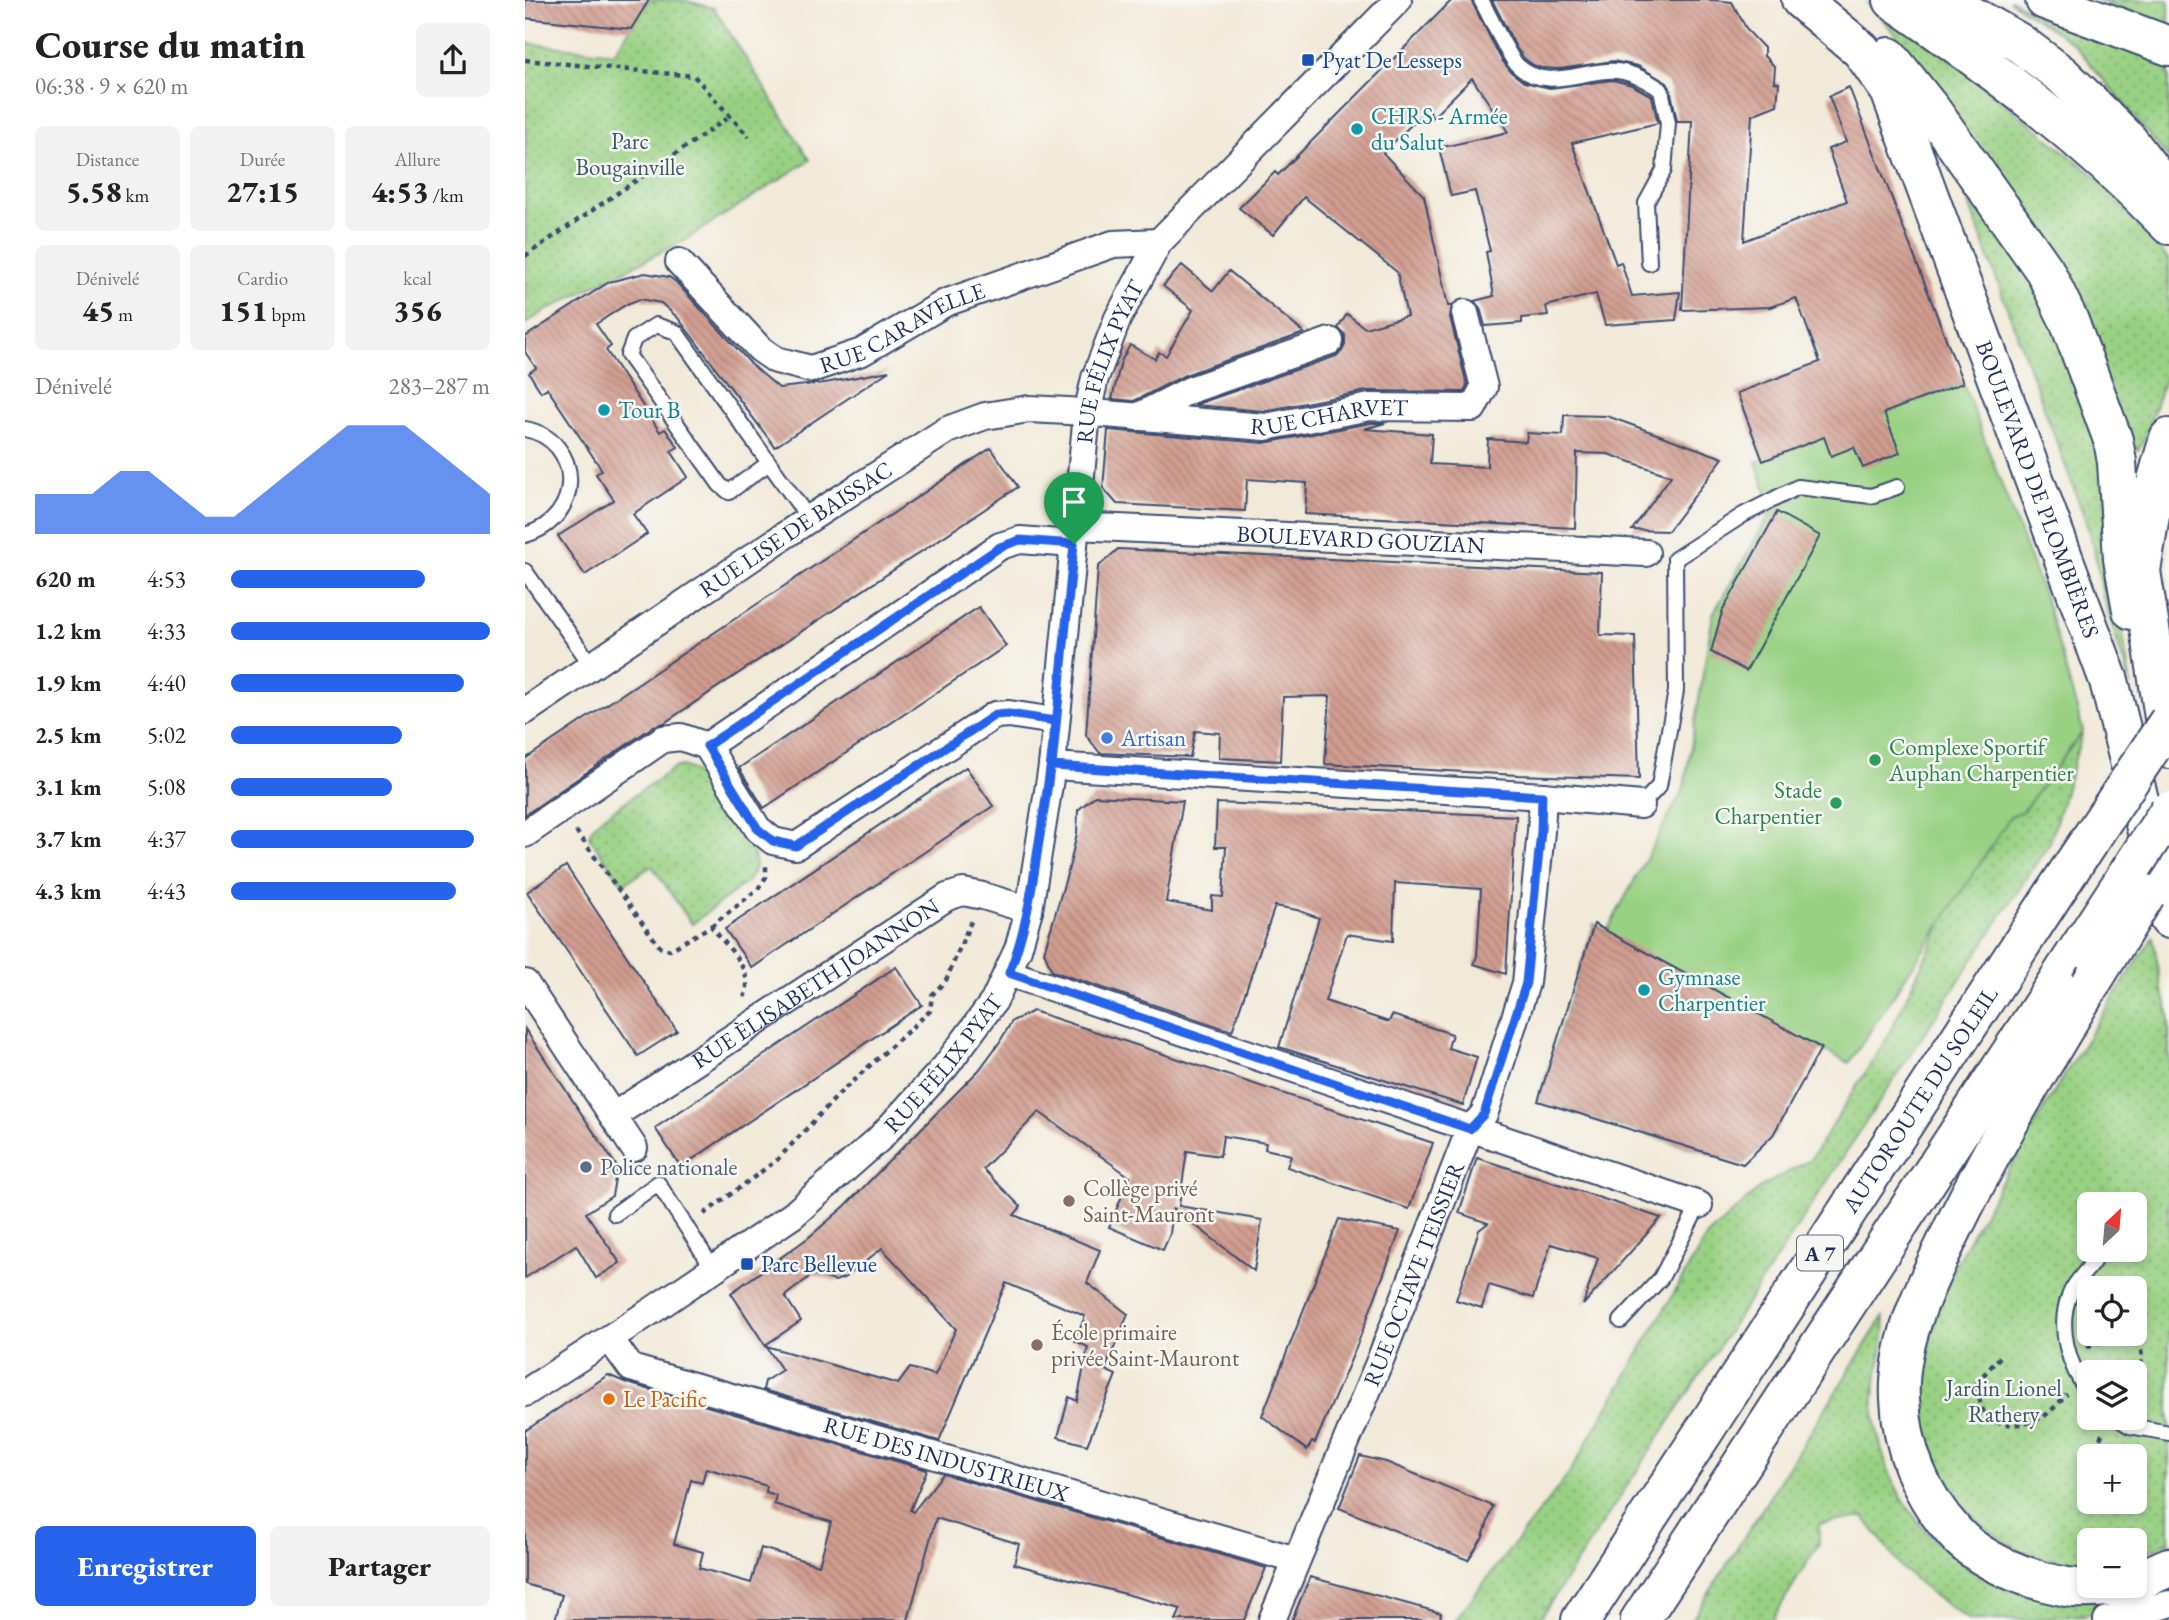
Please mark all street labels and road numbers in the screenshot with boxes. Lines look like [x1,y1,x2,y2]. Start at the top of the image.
street label: RUE FÉLIX PYAT [1069,274,1151,445]
street label: RUE CARAVELLE [816,275,989,380]
street label: BOULEVARD DE PLOMBIÈRES [1969,336,2107,642]
street label: RUE CHARVET [1249,392,1409,442]
street label: RUE LISE DE BAISSAC [693,454,898,604]
street label: BOULEVARD GOUZIAN [1236,519,1485,560]
street label: RUE ÈLISABETH JOANNON [686,891,945,1075]
street label: AUTOROUTE DU SOLEIL [1835,980,2005,1219]
street label: RUE FÉLIX PYAT [877,987,1010,1139]
street label: RUE OCTAVE TEISSIER [1356,1157,1471,1391]
road number: A 7 [1797,1236,1843,1270]
street label: RUE DES INDUSTRIEUX [820,1409,1073,1509]

